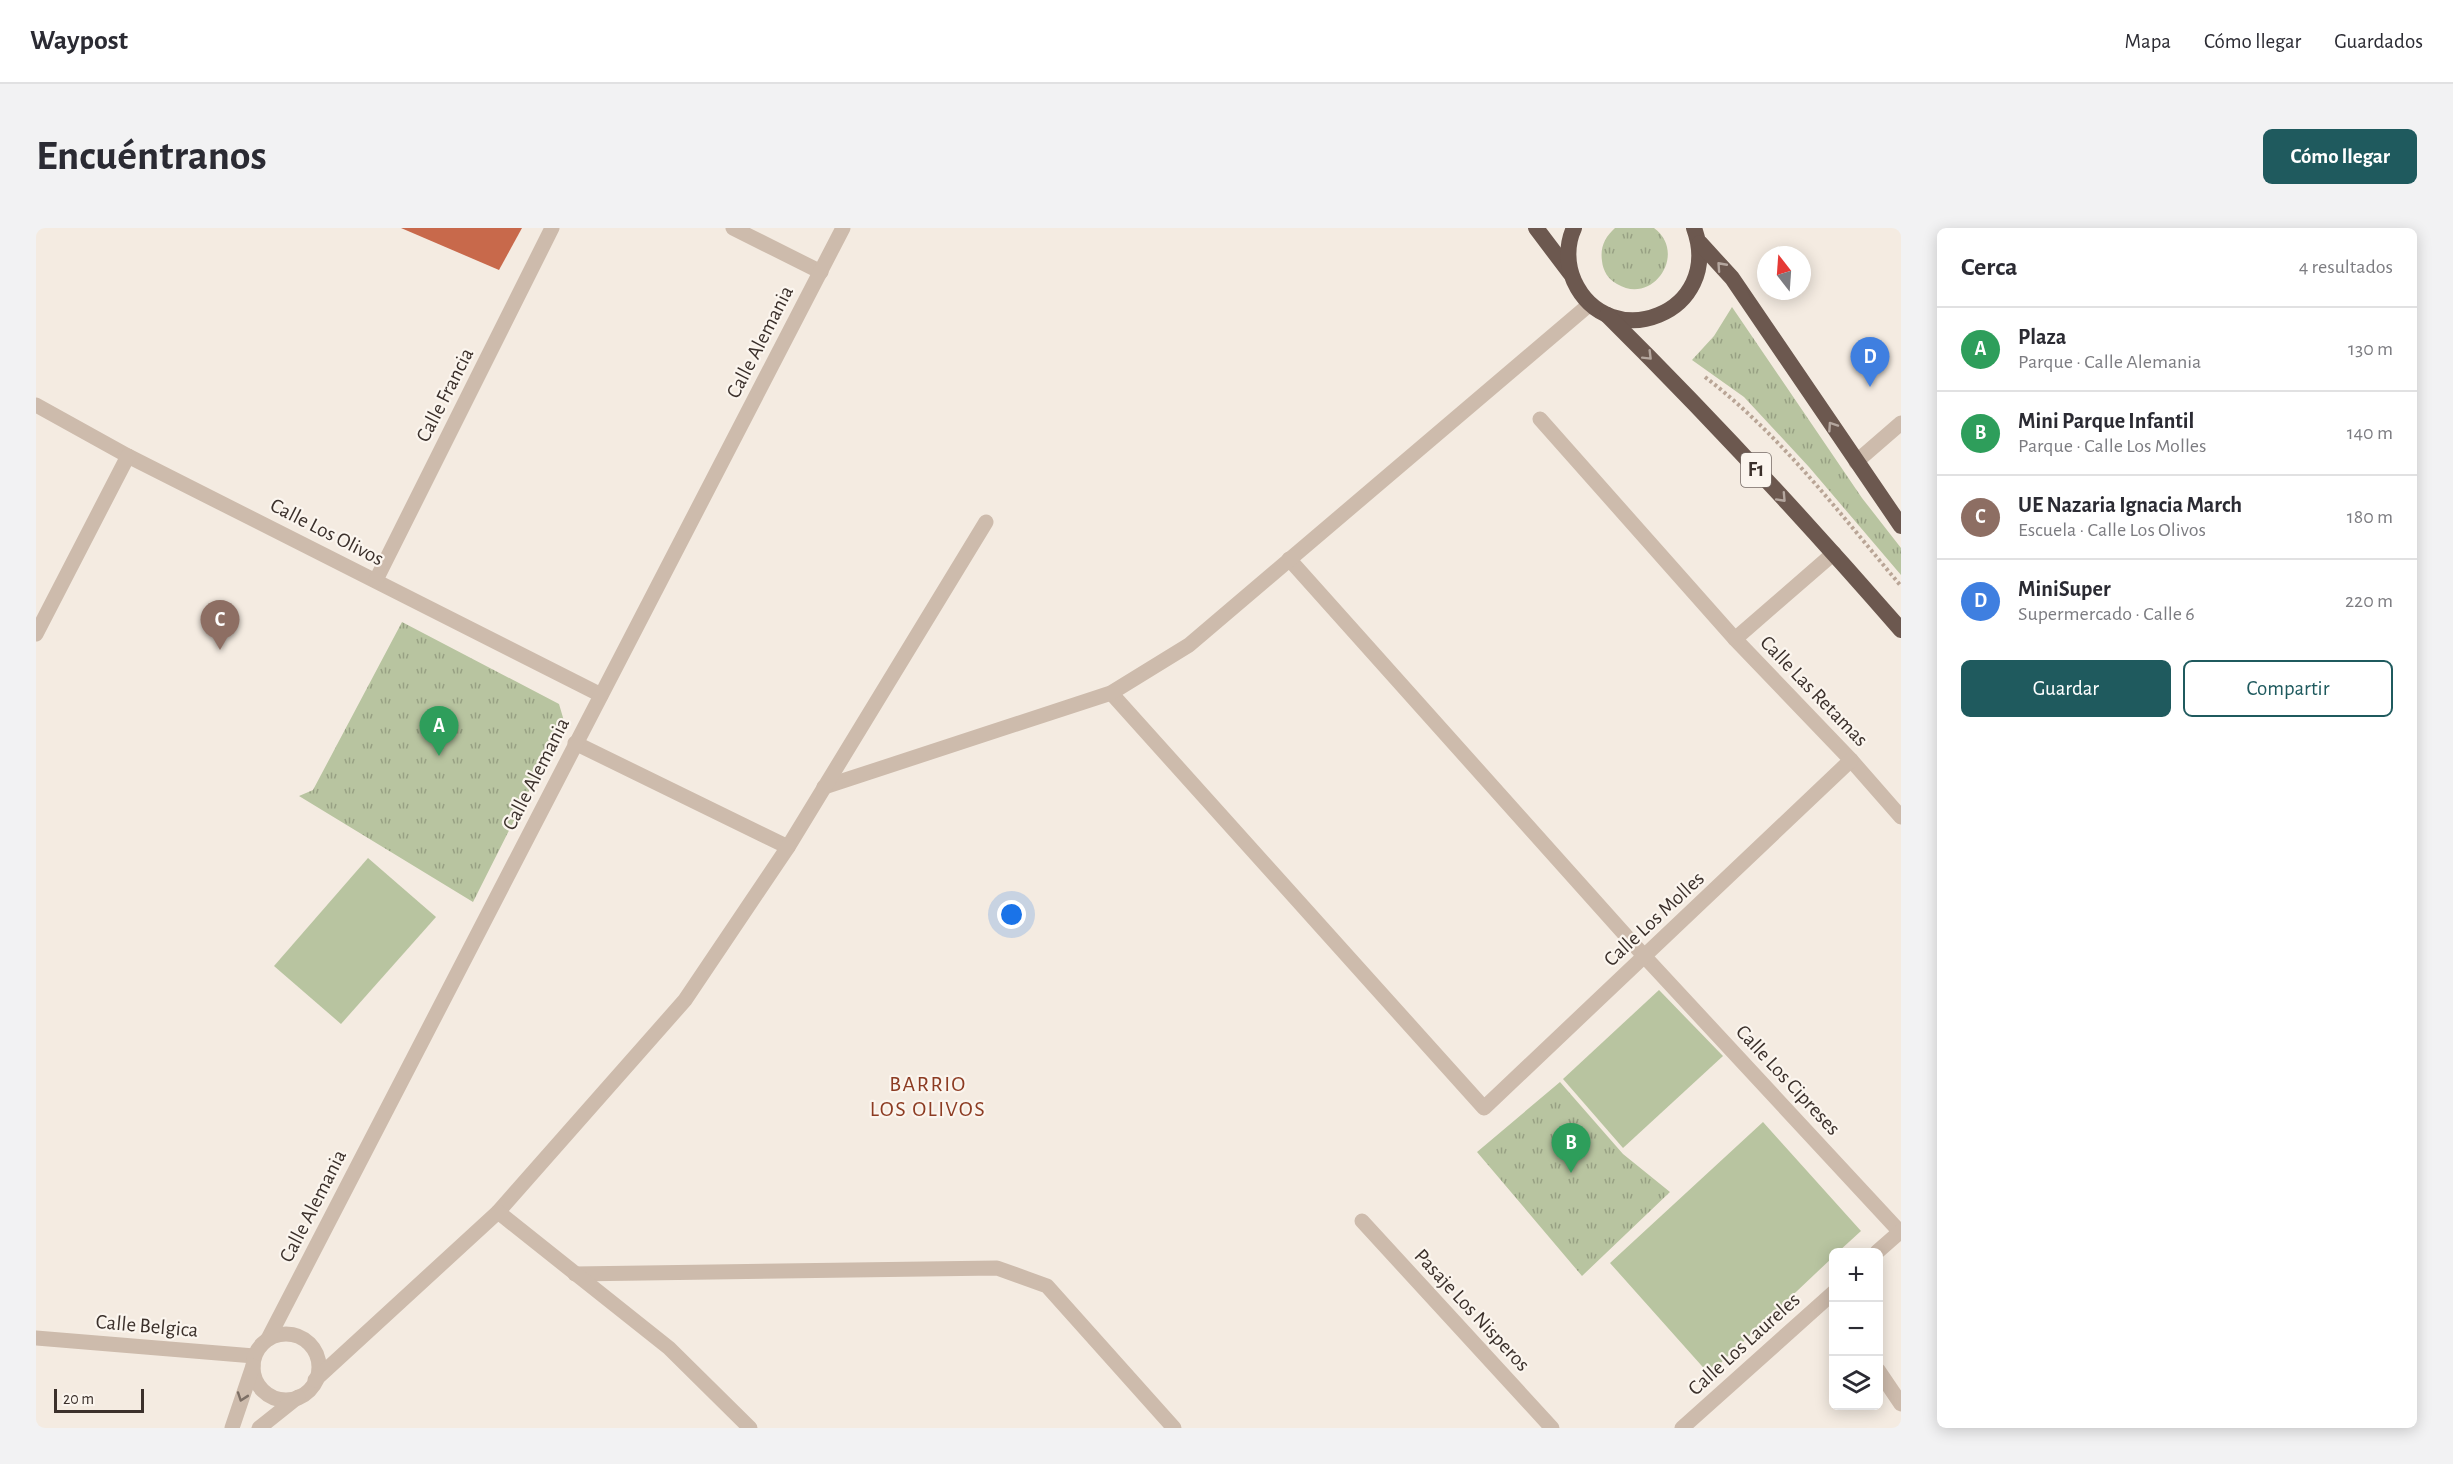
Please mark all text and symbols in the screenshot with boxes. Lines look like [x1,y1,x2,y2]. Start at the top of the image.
text: Waypost [30,27,128,55]
text: Mapa [2125,31,2171,52]
text: Cómo llegar [2204,31,2301,52]
text: Guardados [2334,31,2423,52]
button: Cómo llegar [2263,129,2417,184]
text: Encuéntranos [36,135,267,177]
north arrow [1757,246,1811,300]
text: Cerca [1961,254,2018,280]
text: 4 resultados [2299,257,2393,277]
one-way arrow [1717,263,1728,273]
street label: Calle Alemania [723,282,797,402]
text: Plaza [2018,326,2066,348]
pin: D [1850,338,1890,387]
text: A [1975,339,1987,359]
text: 130 m [2348,339,2393,359]
street label: Calle Francia [412,344,478,445]
one-way arrow [1642,349,1652,360]
text: Parque · Calle Alemania [2018,352,2201,372]
text: Mini Parque Infantil [2018,410,2194,432]
one-way arrow [1828,422,1839,433]
text: B [1975,423,1986,443]
text: 140 m [2347,423,2393,443]
text: Parque · Calle Los Molles [2018,436,2206,456]
road number: F1 [1741,453,1771,487]
one-way arrow [1775,491,1786,502]
street label: Calle Los Olivos [267,494,387,570]
text: UE Nazaria Ignacia March [2018,494,2242,516]
text: C [1975,507,1986,527]
text: 180 m [2347,507,2393,527]
text: Escuela · Calle Los Olivos [2018,520,2206,540]
text: MiniSuper [2018,578,2111,600]
text: D [1974,591,1987,611]
text: 220 m [2345,591,2393,611]
pin: C [200,600,240,650]
text: Supermercado · Calle 6 [2018,604,2195,624]
street label: Calle Las Retamas [1756,632,1872,750]
button: Guardar [1961,660,2171,717]
button: Compartir [2183,660,2393,717]
pin: A [420,706,458,756]
street label: Calle Alemania [499,714,573,834]
street label: Calle Los Molles [1600,868,1708,970]
your location [997,900,1026,929]
street label: Calle Los Cipreses [1732,1021,1844,1139]
district label: BARRIO LOS OLIVOS [870,1073,986,1120]
pin: B [1552,1124,1591,1173]
street label: Calle Alemania [276,1146,350,1266]
street label: Pasaje Los Nisperos [1410,1245,1534,1375]
map controls [1829,1248,1883,1410]
button: + [1829,1248,1883,1302]
street label: Calle Los Laureles [1684,1289,1804,1399]
button: − [1829,1302,1883,1356]
street label: Calle Belgica [95,1311,199,1341]
button: layers [1829,1356,1883,1410]
scale bar [54,1386,144,1414]
text: 20 m [63,1391,94,1407]
one-way arrow [237,1391,250,1402]

